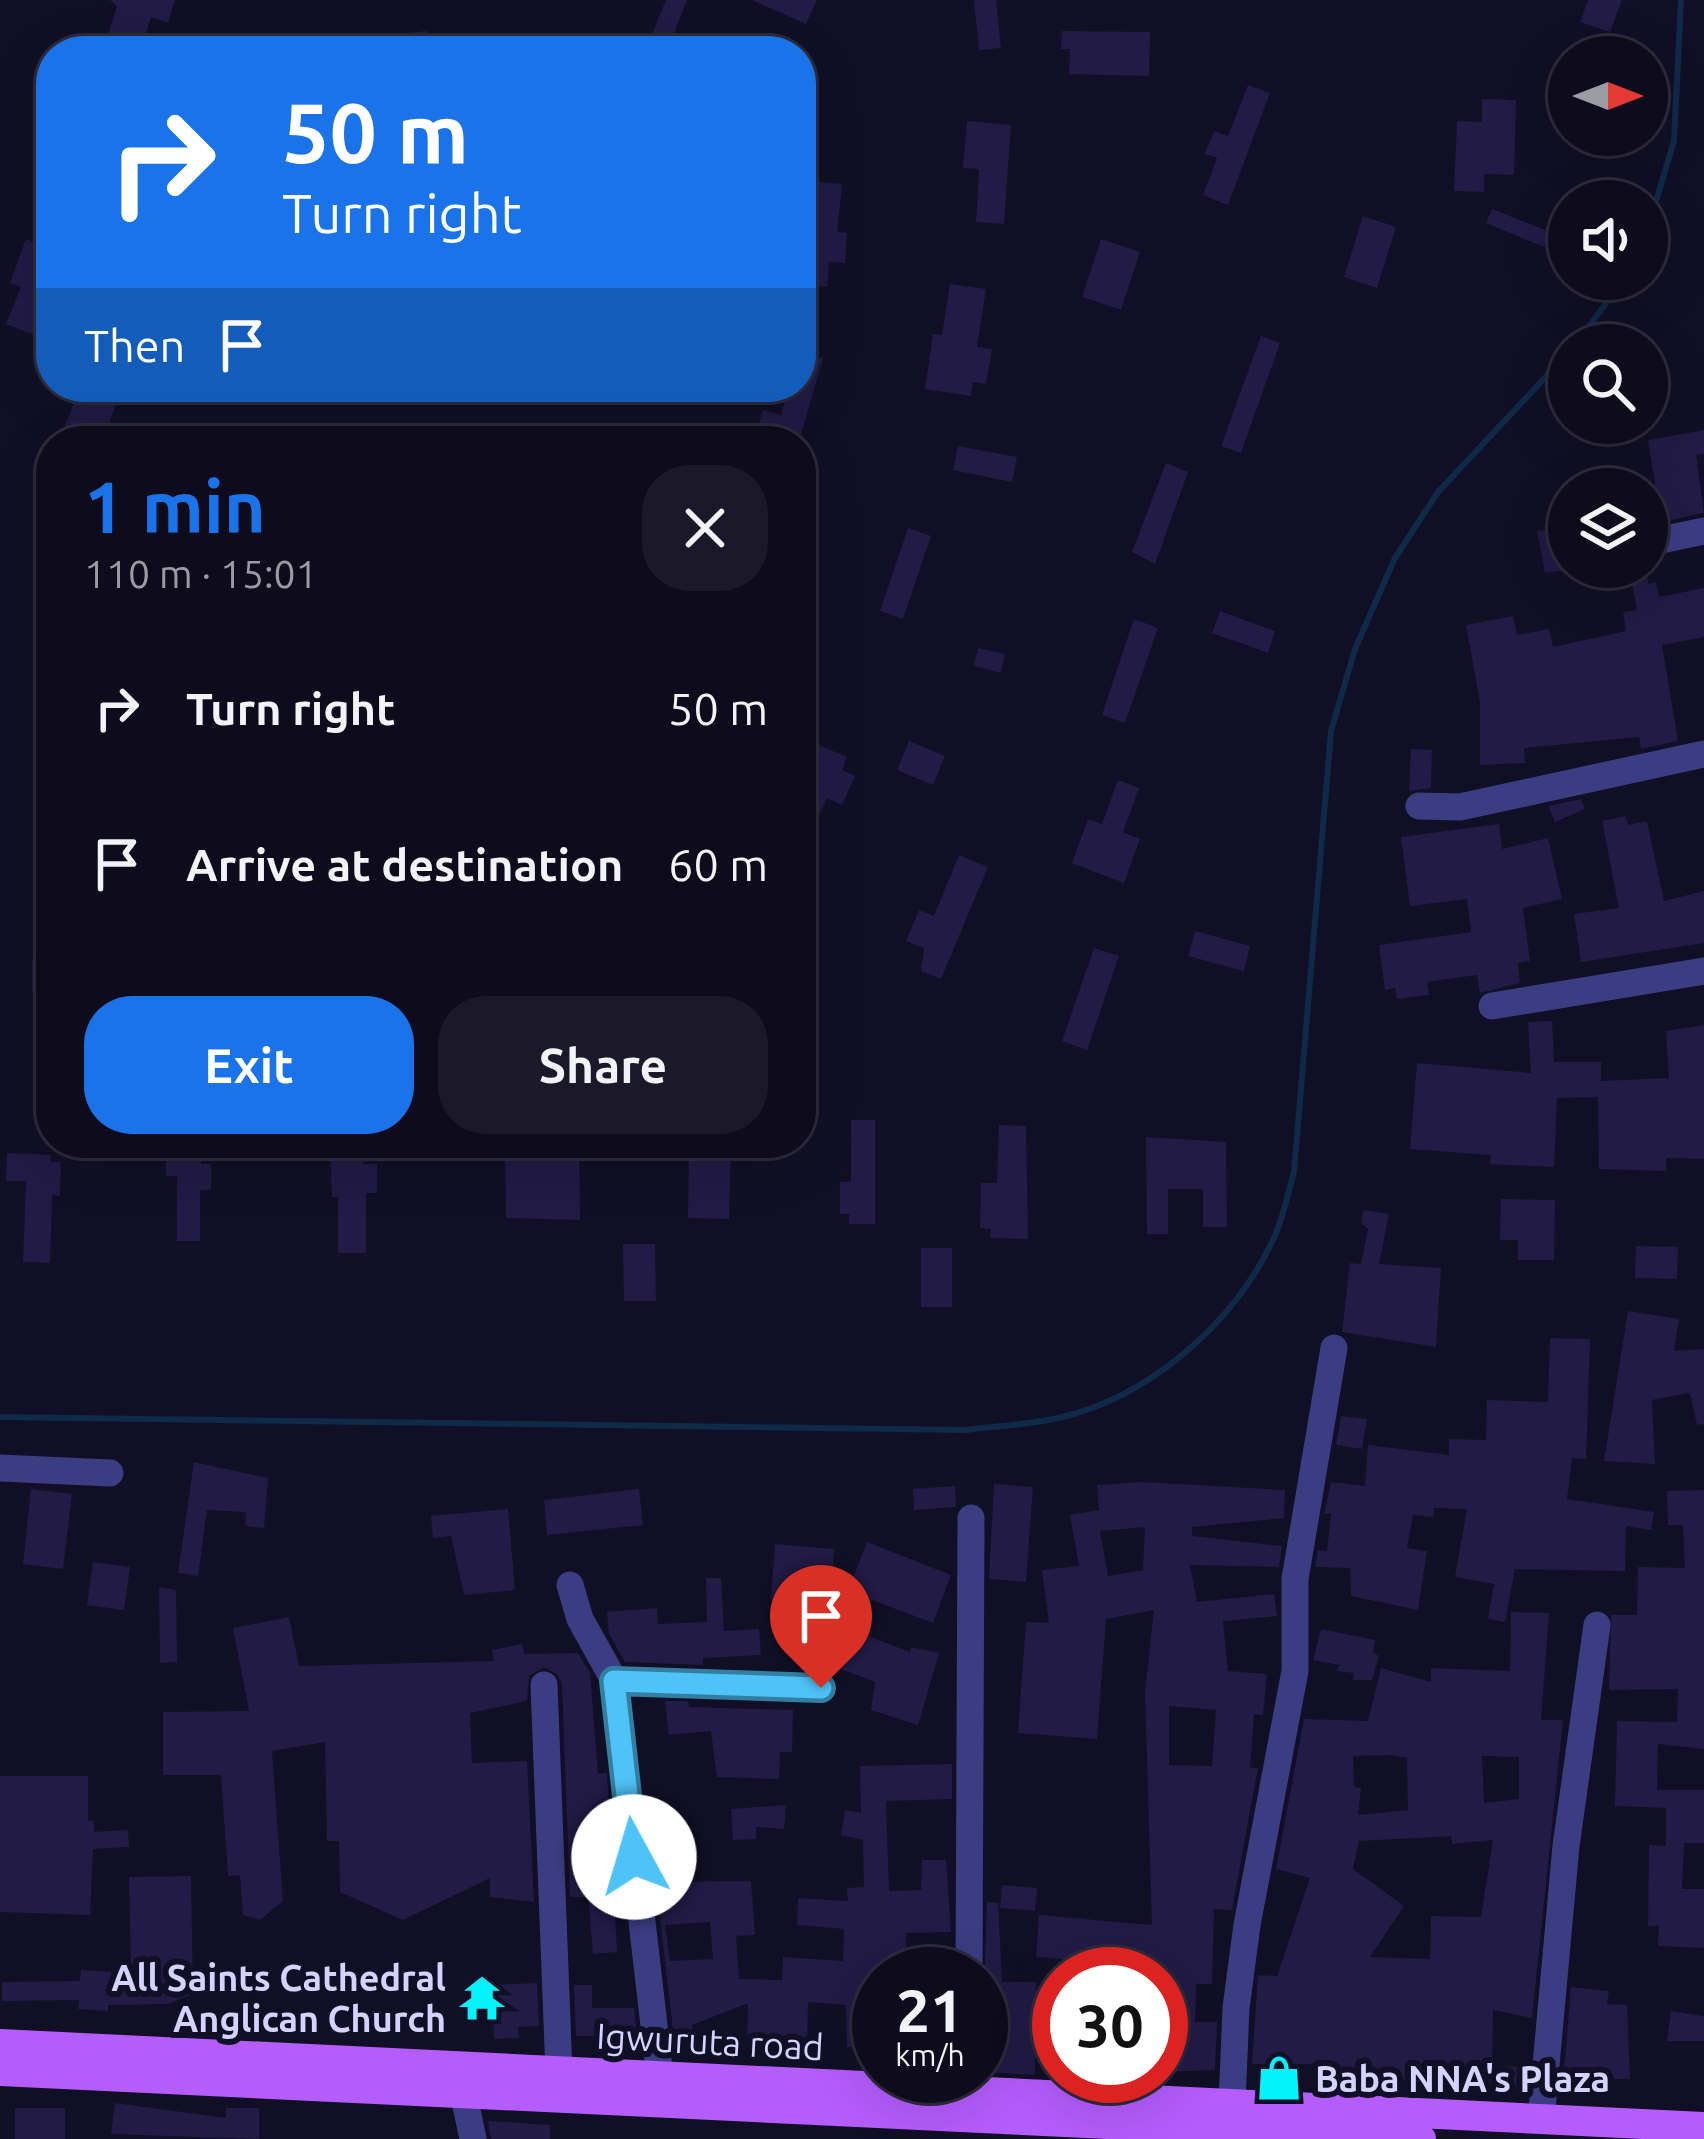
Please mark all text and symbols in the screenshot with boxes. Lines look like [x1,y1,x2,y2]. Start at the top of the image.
north arrow [1548,36,1668,156]
map controls [1548,36,1668,588]
icon: right [84,84,240,240]
text: 50 m [282,85,469,179]
button: sound [1548,180,1668,300]
text: Turn right [282,183,522,243]
icon: arrive [209,312,275,378]
text: Then [84,320,185,371]
button: search [1548,324,1668,444]
button: close [642,465,768,591]
text: 1 min [84,466,266,547]
button: layers [1548,468,1668,588]
text: 110 m · 15:01 [84,552,318,595]
icon: right [84,675,150,741]
text: Turn right [186,683,395,734]
text: 50 m [668,683,768,734]
icon: arrive [84,831,150,897]
text: Arrive at destination [186,839,623,890]
text: 60 m [668,839,768,890]
button: Exit [84,996,414,1134]
button: Share [438,996,768,1134]
pin [770,1565,872,1688]
icon: arrive [788,1583,854,1649]
position arrow [571,1794,697,1920]
speed limit sign: 30 [1032,1947,1188,2103]
place label: All Saints Cathedral Anglican Church [111,1957,446,2039]
temple icon: All Saints Cathedral Anglican Church [457,1973,507,2023]
text: 21 [896,1976,964,2043]
street label: Igwuruta road [595,2015,825,2067]
text: km/h [895,2038,965,2072]
shop icon: Baba NNA's Plaza [1254,2053,1304,2103]
place label: Baba NNA's Plaza [1315,2058,1610,2099]

